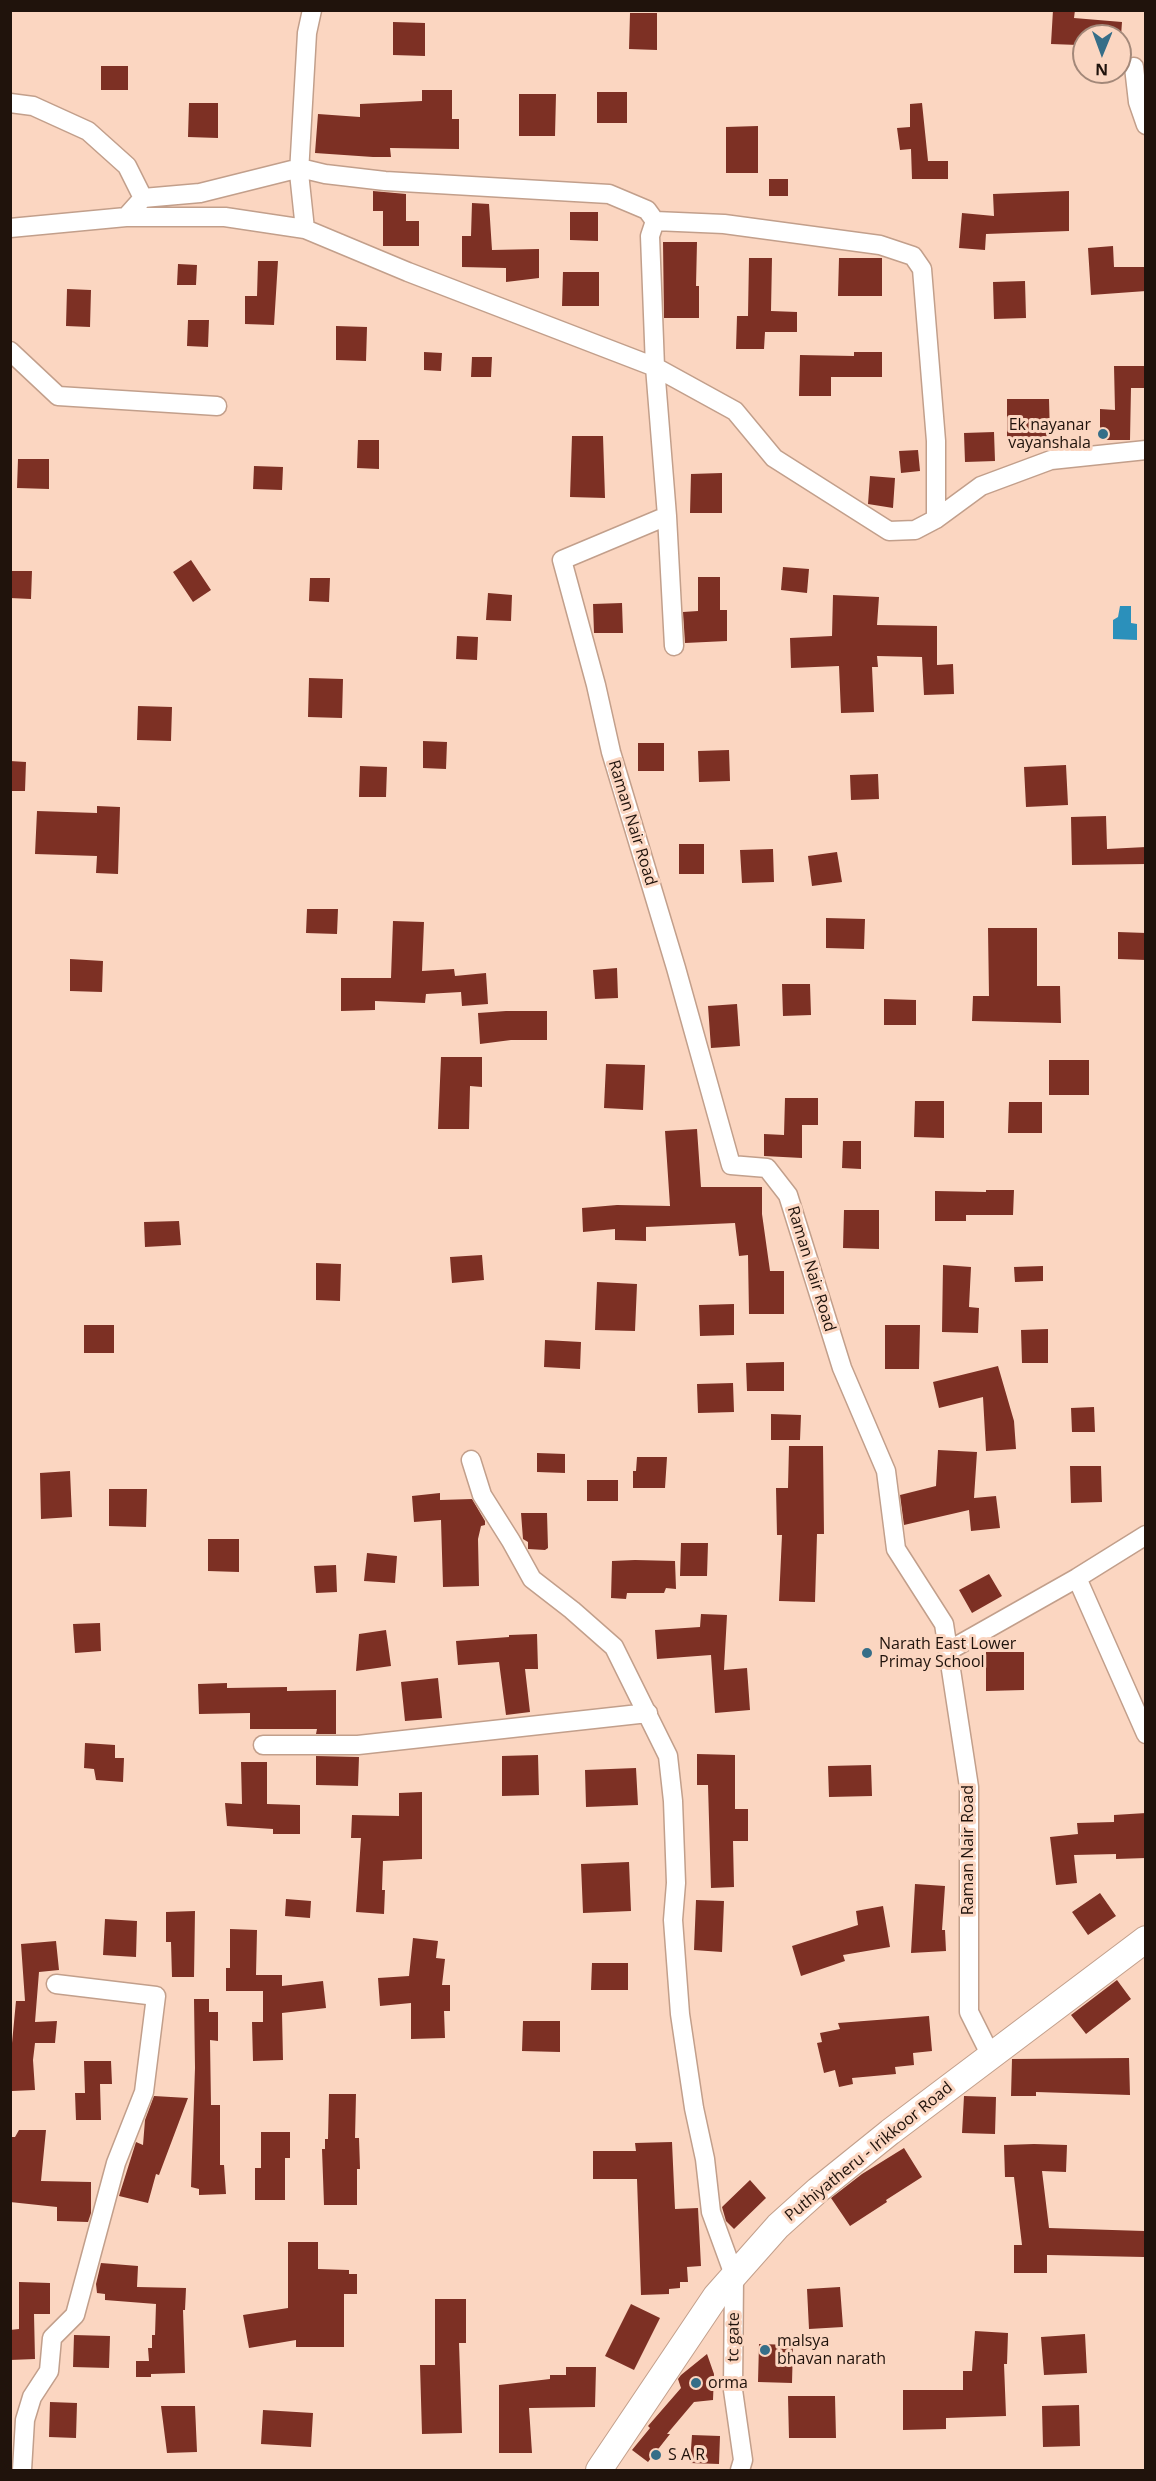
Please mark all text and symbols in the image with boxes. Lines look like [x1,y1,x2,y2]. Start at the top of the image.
north arrow [1072,24,1132,84]
text: N [1095,59,1108,81]
place label: Ek nayanar vayanshala [1008,415,1091,453]
marker: Ek nayanar vayanshala [1096,427,1110,441]
street label: Raman Nair Road [604,758,660,888]
street label: Raman Nair Road [783,1204,839,1334]
place label: Narath East Lower Primay School [879,1634,1016,1672]
marker: Narath East Lower Primay School [860,1646,874,1660]
street label: Raman Nair Road [958,1785,978,1915]
street label: Puthiyatheru - Irikkoor Road [781,2078,957,2226]
street label: tc gate [724,2312,744,2362]
place label: malsya bhavan narath [777,2331,886,2369]
marker: malsya bhavan narath [758,2343,772,2357]
place label: orma [708,2373,748,2393]
marker: orma [689,2376,703,2390]
place label: S A R [668,2445,705,2465]
marker: S A R [649,2448,663,2462]

